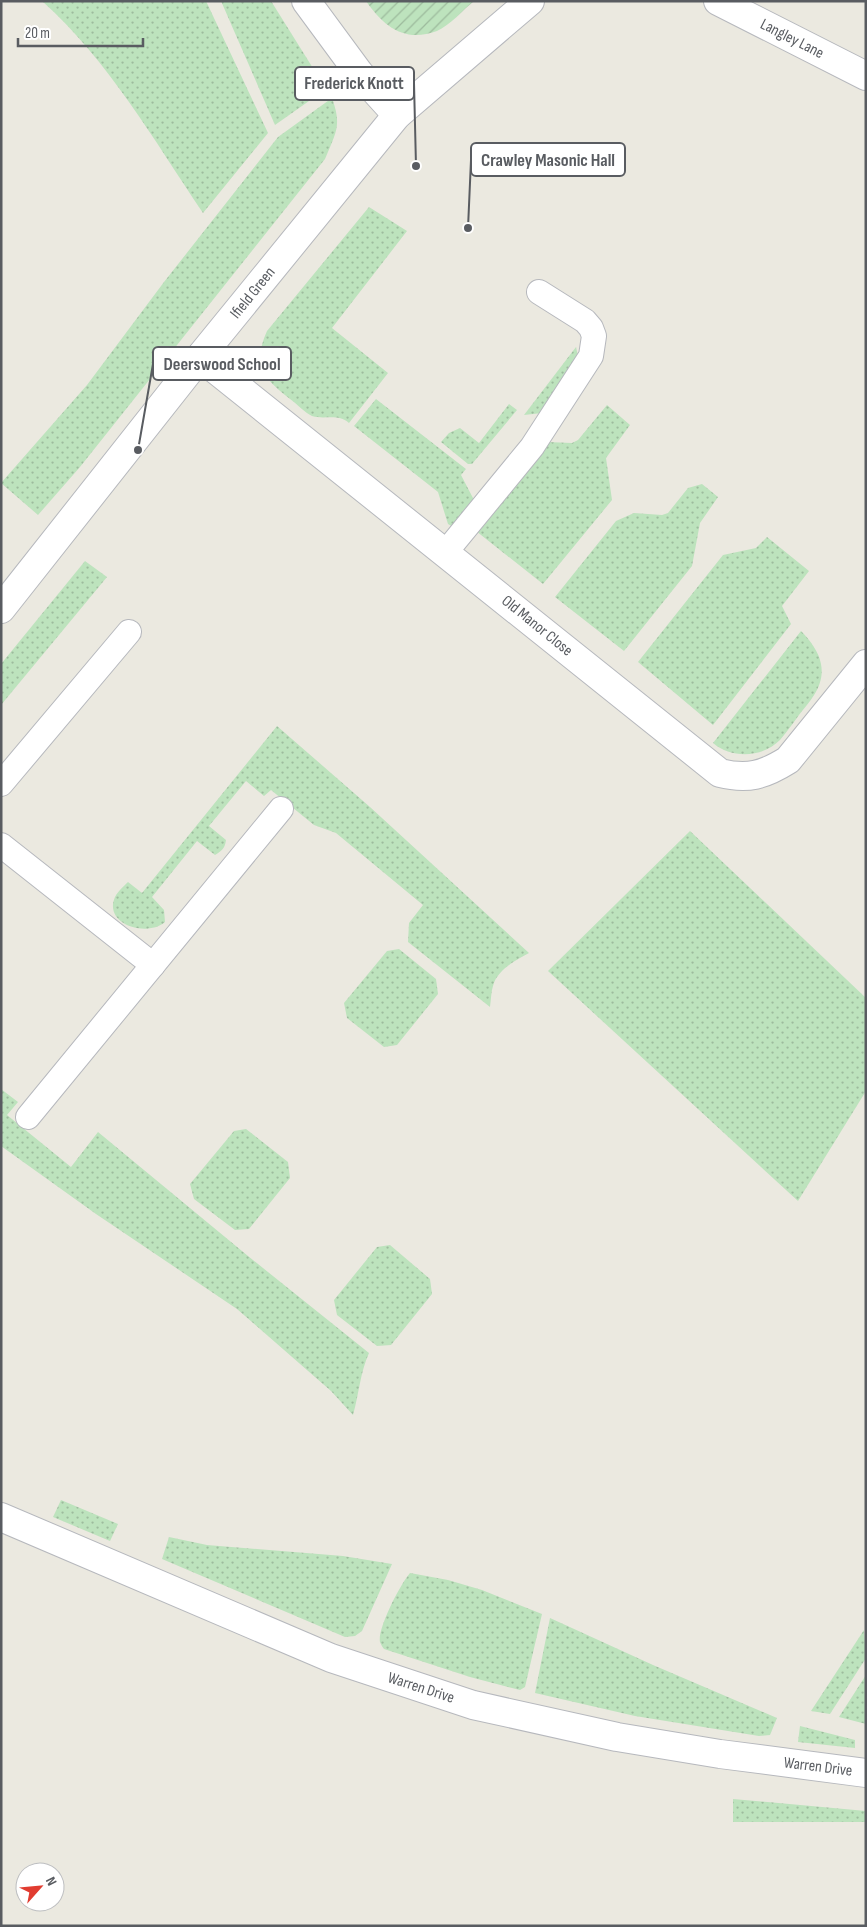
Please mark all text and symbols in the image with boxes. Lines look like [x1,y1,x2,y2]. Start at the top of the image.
scale bar [18,15,142,47]
street label: Langley Lane [757,15,827,63]
text: 20 m [25,24,50,43]
callout: Frederick Knott [295,67,414,100]
text: Frederick Knott [304,73,404,94]
callout: Crawley Masonic Hall [471,143,625,176]
text: Crawley Masonic Hall [481,150,615,171]
street label: Ifield Green [226,263,280,323]
callout: Deerswood School [153,347,291,380]
text: Deerswood School [163,354,281,375]
street label: Old Manor Close [498,592,576,660]
street label: Warren Drive [385,1668,457,1708]
street label: Warren Drive [783,1753,853,1781]
north arrow [15,1862,65,1912]
text: N [42,1874,60,1889]

